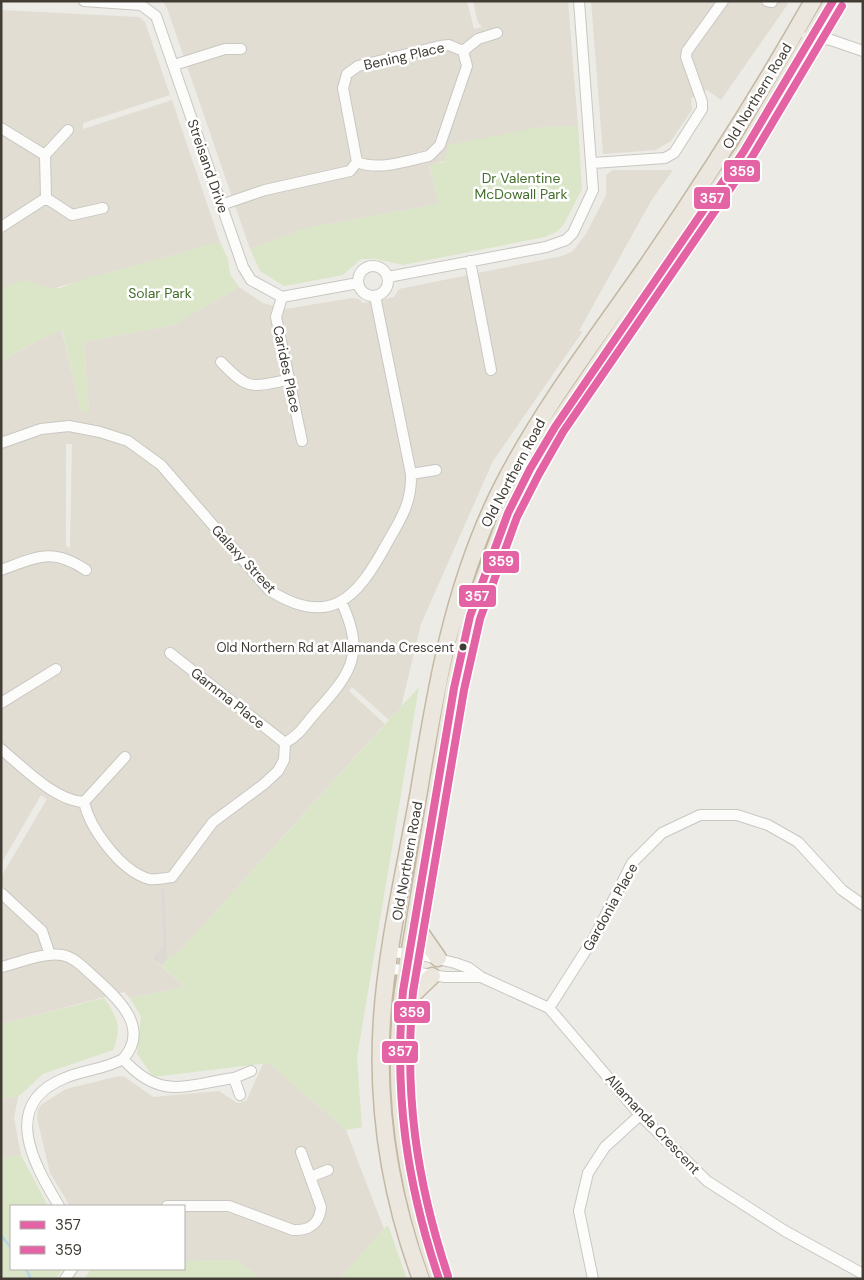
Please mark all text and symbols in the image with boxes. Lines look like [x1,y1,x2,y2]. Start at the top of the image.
street label: Bening Place [362,38,446,74]
street label: Old Northern Road [718,40,796,152]
street label: Streisand Drive [184,117,233,215]
line badge: 359 [723,159,761,183]
text: 359 [729,162,755,180]
park label: Dr Valentine McDowall Park [474,169,568,203]
line badge: 357 [693,186,731,210]
text: 357 [700,189,725,207]
park label: Solar Park [128,284,192,302]
street label: Carides Place [269,324,305,414]
street label: Old Northern Road [477,416,549,530]
street label: Galaxy Street [208,521,280,597]
line badge: 359 [482,550,520,574]
text: 359 [488,552,514,570]
line badge: 357 [458,584,497,608]
text: 357 [465,587,490,605]
place label: Old Northern Rd at Allamanda Crescent [216,639,454,656]
marker: Old Northern Rd at Allamanda Crescent [458,642,468,652]
street label: Gamma Place [187,663,269,733]
street label: Old Northern Road [388,800,426,922]
street label: Gardonia Place [578,860,642,954]
line badge: 359 [393,1000,431,1024]
text: 359 [399,1003,425,1021]
line badge: 357 [381,1040,419,1064]
text: 357 [388,1042,413,1060]
street label: Allamanda Crescent [602,1070,704,1178]
legend [10,1205,185,1270]
text: 357 [55,1215,81,1235]
text: 359 [55,1240,82,1260]

